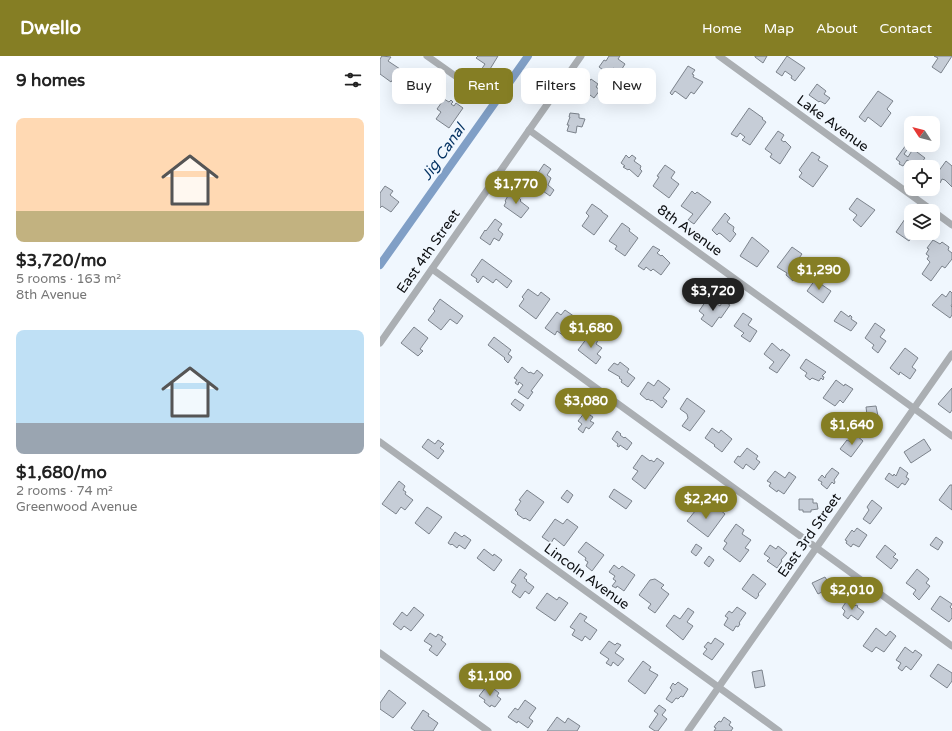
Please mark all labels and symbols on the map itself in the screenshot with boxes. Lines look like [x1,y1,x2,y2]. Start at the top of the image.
street label: Lake Avenue [793,92,872,155]
north arrow [904,116,940,152]
water label: Jig Canal [417,119,470,183]
pin: $1,770 [483,171,549,205]
street label: 8th Avenue [654,201,726,260]
street label: East 4th Street [393,205,464,297]
pin: $1,290 [786,257,852,291]
pin: $3,720 [680,278,746,312]
pin: $1,680 [558,315,624,349]
pin: $3,080 [553,388,619,422]
pin: $1,640 [819,412,885,446]
pin: $2,240 [673,486,739,520]
street label: East 3rd Street [774,489,845,581]
street label: Lincoln Avenue [541,540,633,613]
pin: $2,010 [819,577,885,611]
pin: $1,100 [457,663,523,697]

